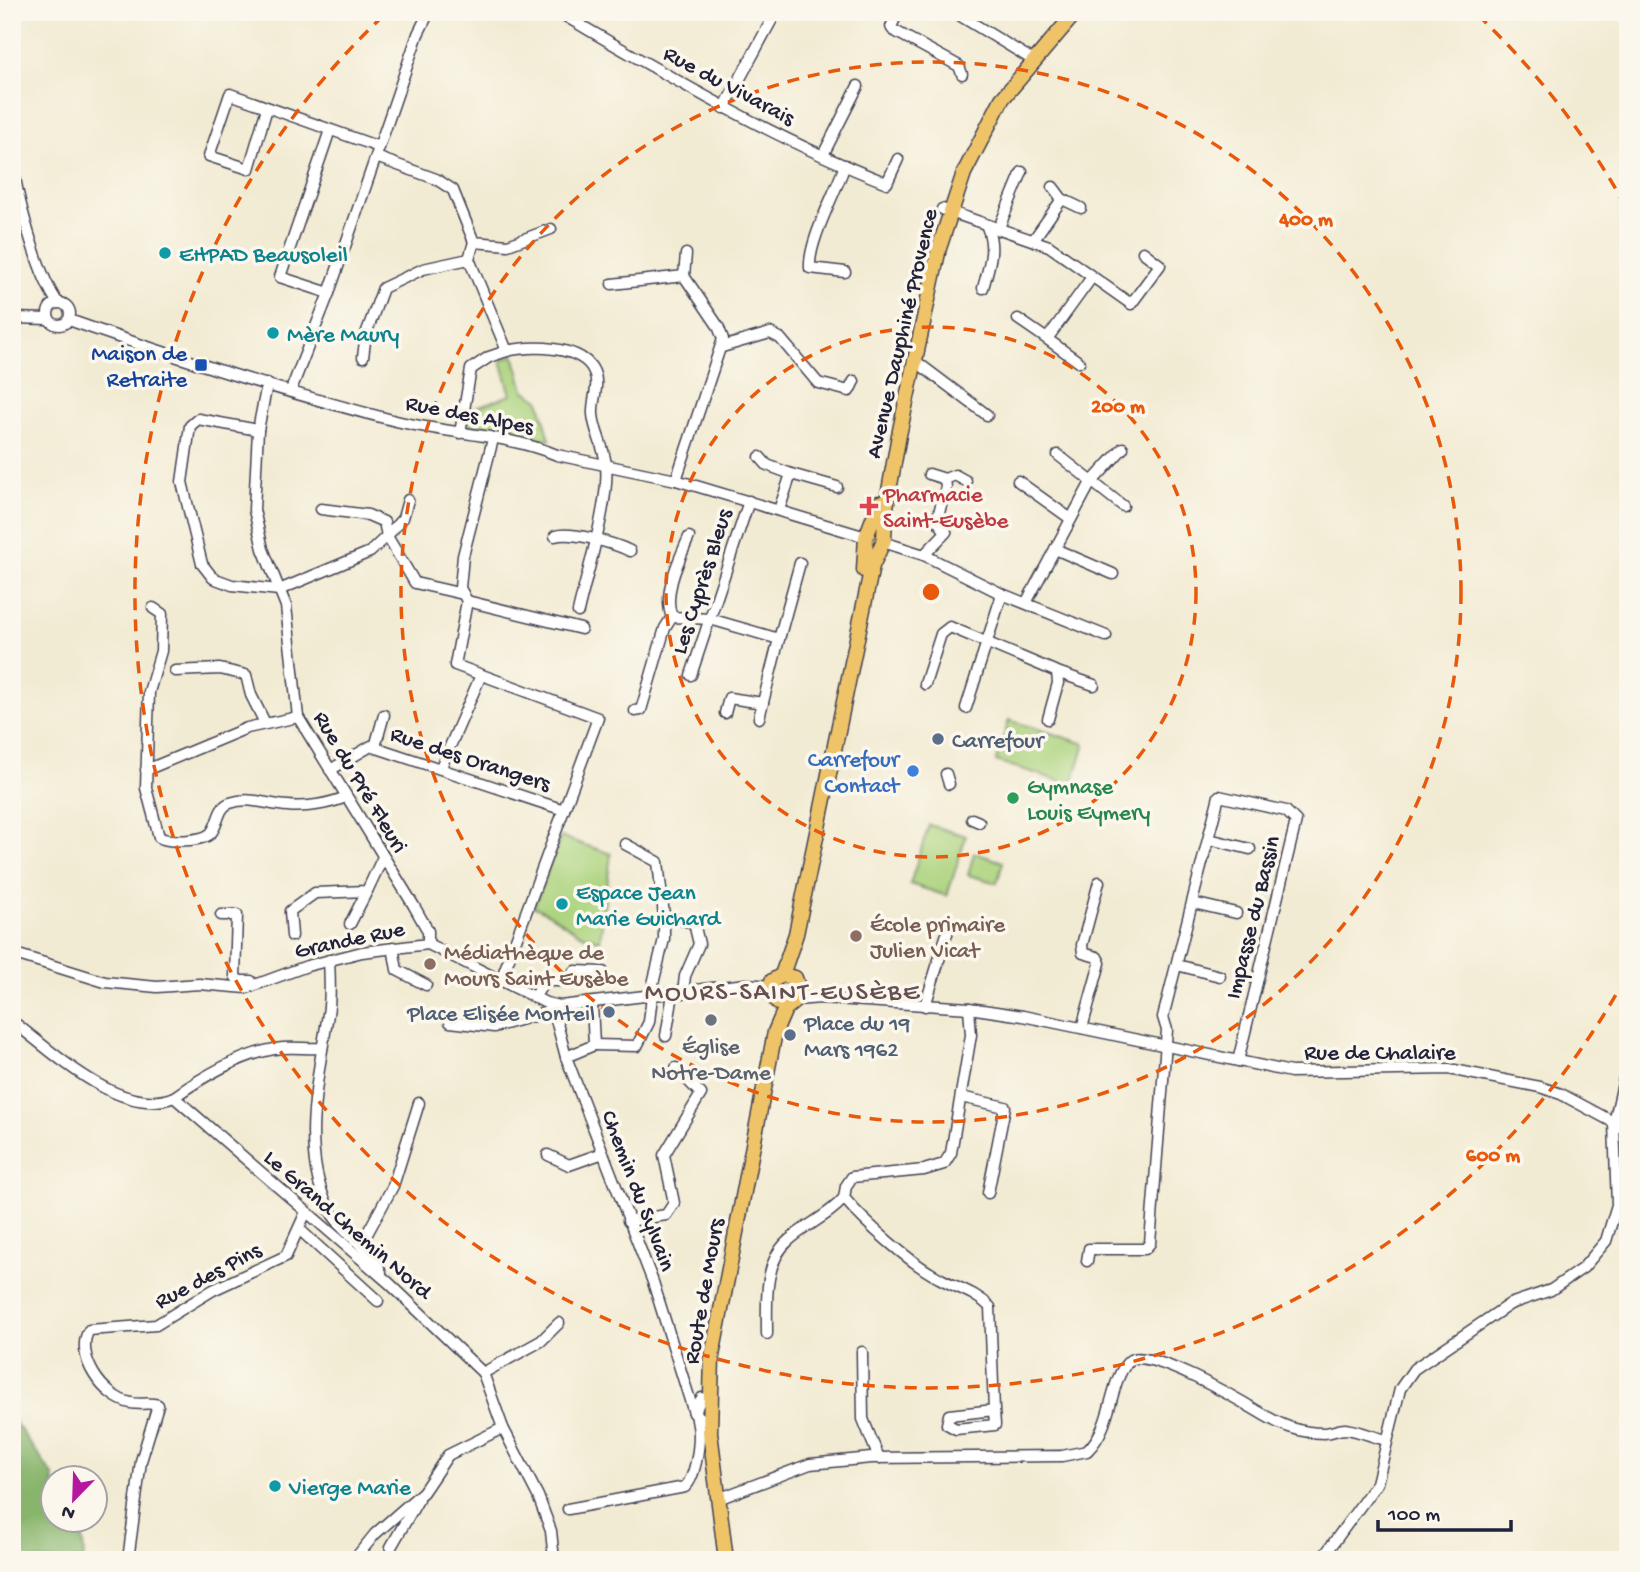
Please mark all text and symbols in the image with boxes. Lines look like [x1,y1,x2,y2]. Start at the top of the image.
street label: Rue du Vivarais [658,41,799,133]
street label: Avenue Dauphiné Provence [862,205,946,461]
text: 400 m [1278,209,1333,234]
place label: EHPAD Beausoleil [179,243,348,270]
marker: EHPAD Beausoleil [157,245,173,261]
place label: Mère Maury [287,323,399,350]
marker: Mère Maury [265,325,281,341]
place label: Maison de Retraite [91,342,188,395]
marker: Maison de Retraite [193,357,209,373]
street label: Rue des Alpes [403,391,536,442]
text: 200 m [1091,396,1145,421]
place label: Pharmacie Saint-Eusèbe [882,483,1010,536]
marker: Pharmacie Saint-Eusèbe [861,498,877,514]
street label: Les Cyprès Bleus [667,506,740,658]
centre of rings [919,580,943,604]
street label: Rue du Pré Fleuri [306,707,412,859]
street label: Rue des Orangers [386,722,554,799]
place label: Carrefour [952,729,1045,756]
marker: Carrefour [930,731,946,747]
place label: Carrefour Contact [808,748,901,801]
marker: Carrefour Contact [905,763,921,779]
place label: Gymnase Louis Eymery [1027,775,1150,828]
marker: Gymnase Louis Eymery [1005,790,1021,806]
street label: Impasse du Bassin [1221,833,1288,1002]
place label: Espace Jean Marie Guichard [576,881,722,934]
marker: Espace Jean Marie Guichard [554,896,570,912]
place label: École primaire Julien Vicat [870,913,1006,966]
street label: Grande Rue [292,916,408,966]
marker: École primaire Julien Vicat [848,928,864,944]
place label: Médiathèque de Mours Saint Eusèbe [444,941,630,994]
marker: Médiathèque de Mours Saint Eusèbe [422,956,438,972]
district label: MOURS-SAINT-EUSÈBE [645,979,921,1010]
place label: Place Elisée Monteil [406,1002,595,1029]
marker: Place Elisée Monteil [601,1004,617,1020]
marker: Église Notre-Dame [703,1012,719,1028]
place label: Place du 19 Mars 1962 [803,1012,911,1065]
marker: Place du 19 Mars 1962 [782,1027,798,1043]
place label: Église Notre-Dame [651,1035,772,1088]
street label: Rue de Chalaire [1304,1041,1457,1068]
street label: Chemin du Sylvain [594,1107,680,1275]
street label: Le Grand Chemin Nord [257,1145,437,1307]
text: 600 m [1466,1145,1520,1170]
street label: Route de Mours [679,1216,732,1367]
street label: Rue des Pins [151,1238,267,1316]
north arrow [38,1464,108,1534]
place label: Vierge Marie [288,1476,412,1503]
marker: Vierge Marie [267,1478,283,1494]
scale bar [1378,1488,1510,1532]
text: N [59,1498,79,1524]
text: 100 m [1387,1504,1440,1529]

